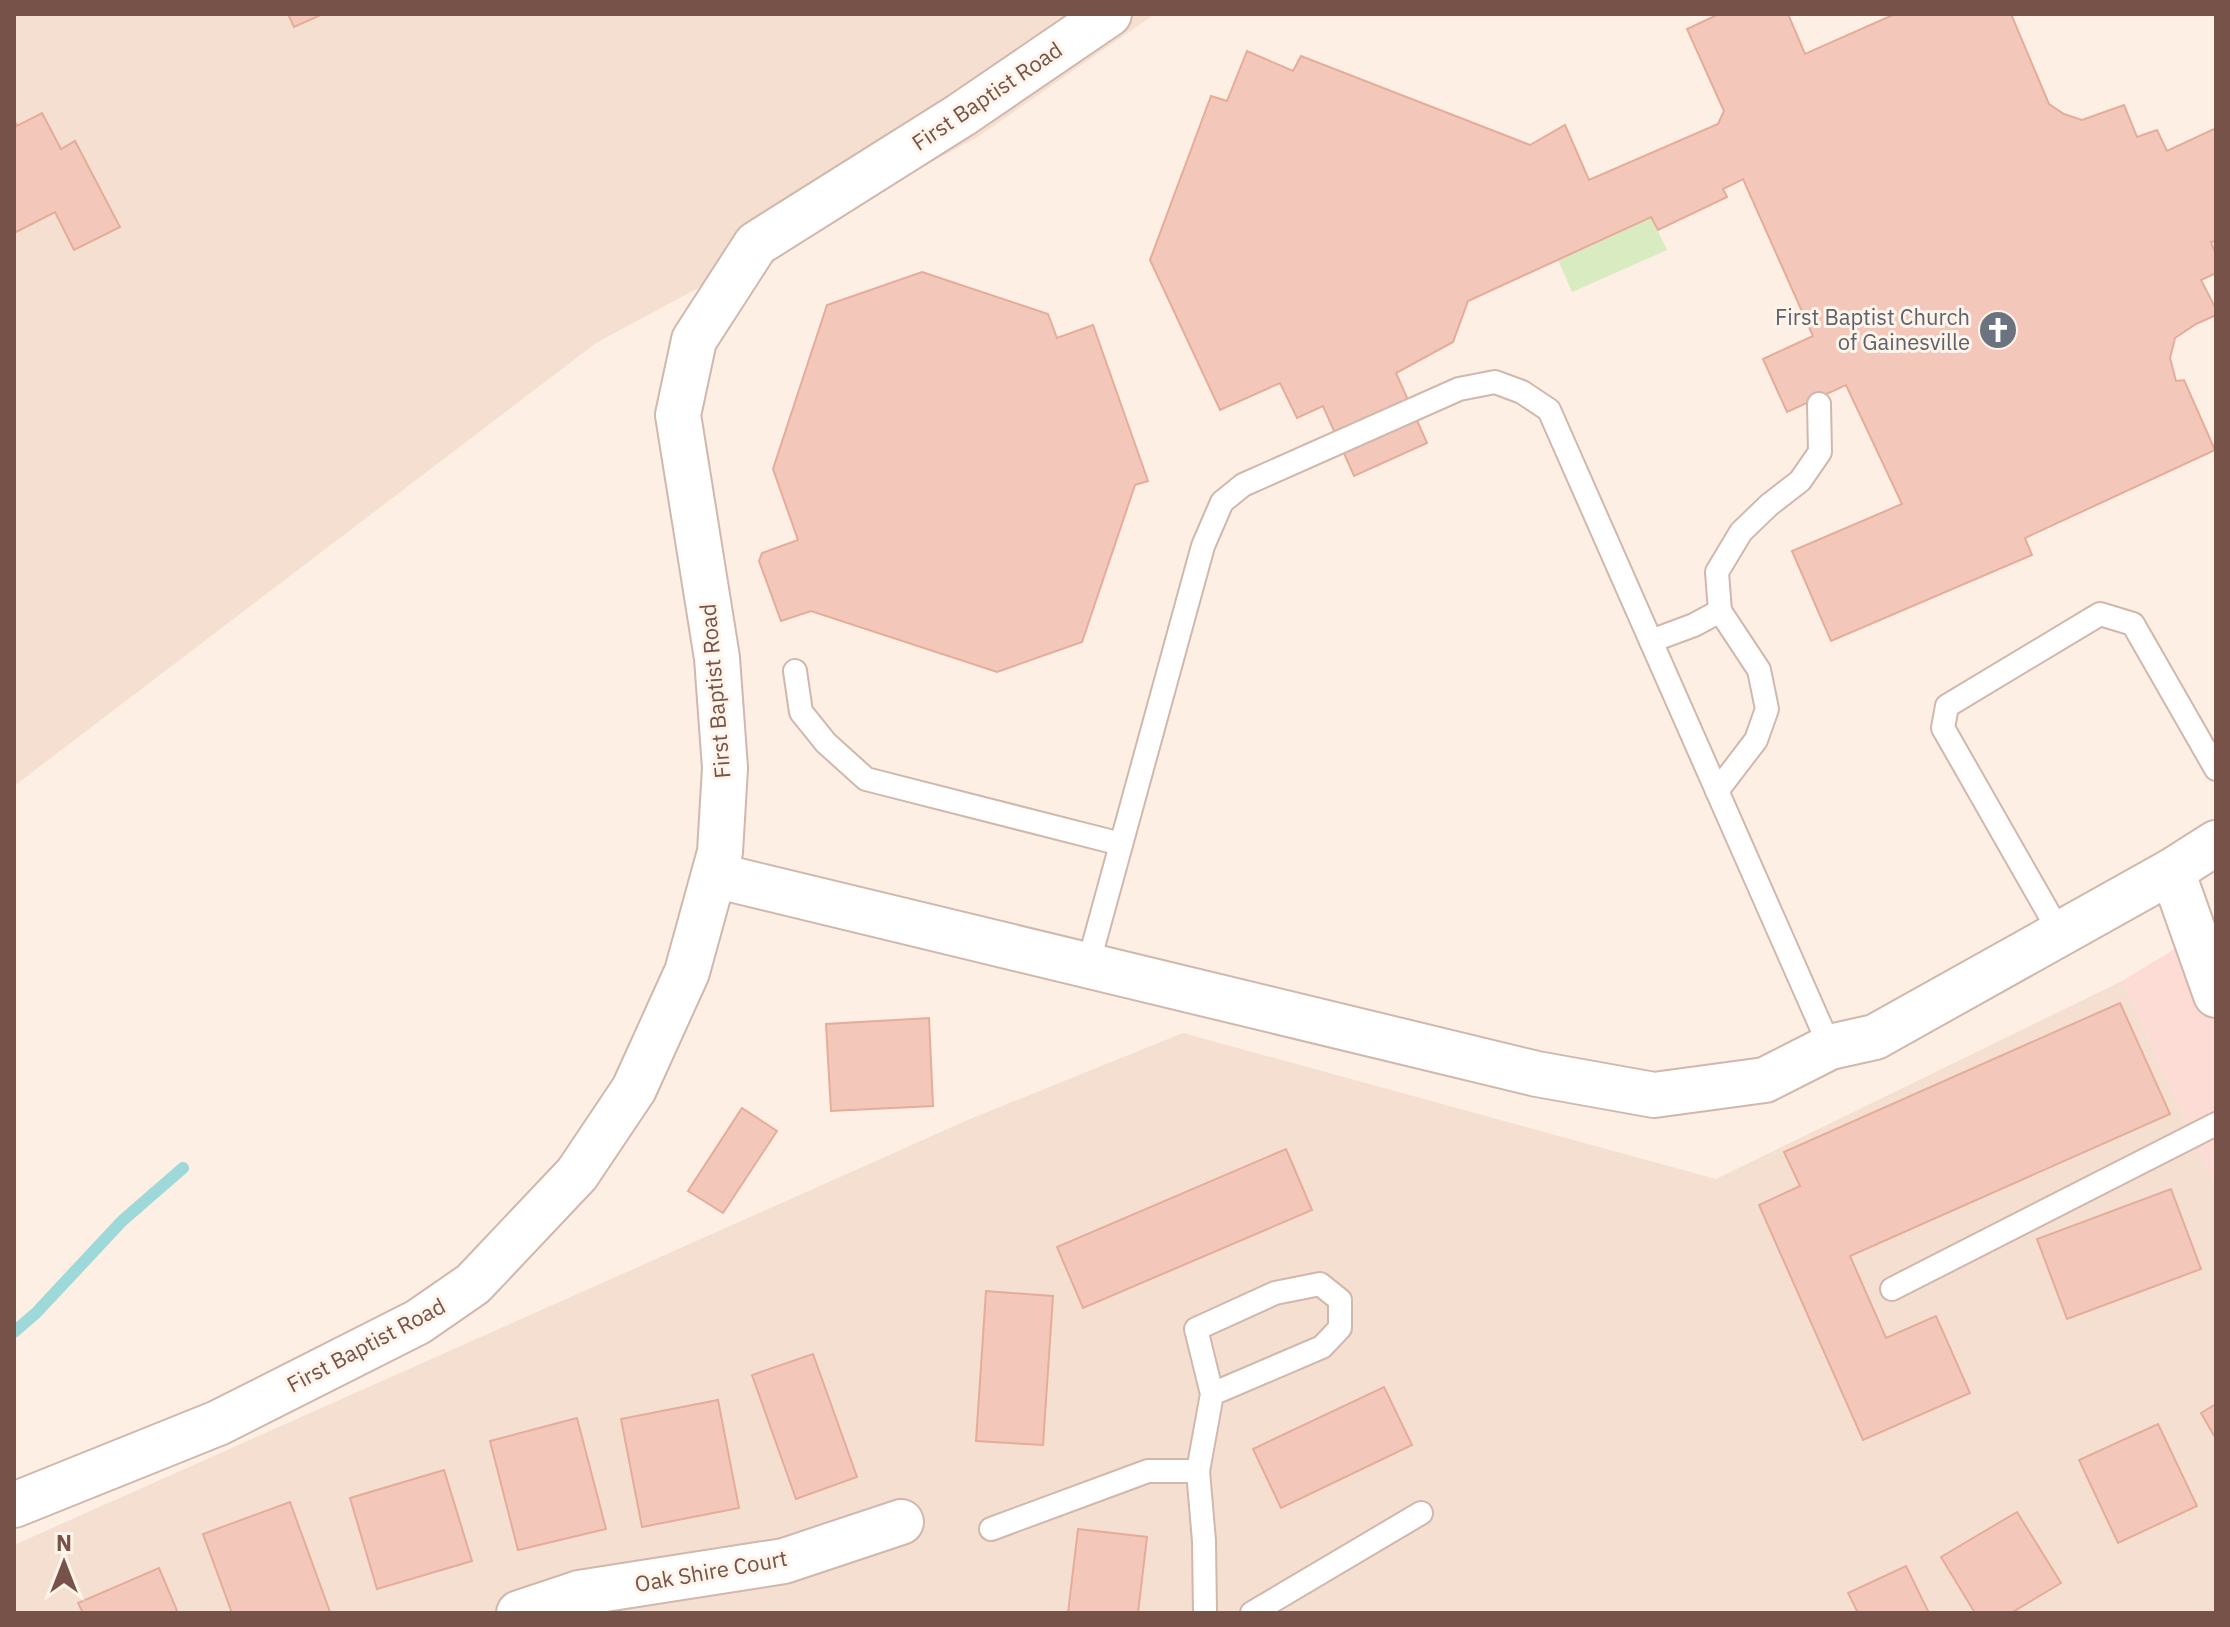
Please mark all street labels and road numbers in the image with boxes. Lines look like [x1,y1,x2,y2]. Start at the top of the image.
street label: First Baptist Road [906,35,1068,157]
street label: First Baptist Road [692,602,737,780]
street label: First Baptist Road [282,1291,450,1399]
street label: Oak Shire Court [632,1543,790,1598]

